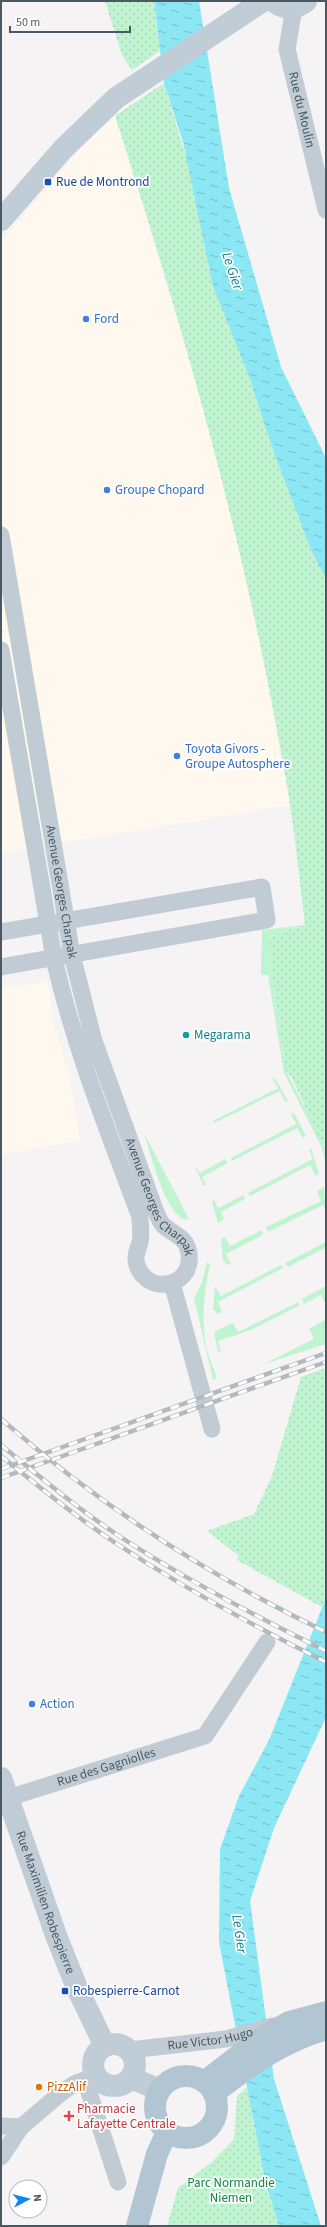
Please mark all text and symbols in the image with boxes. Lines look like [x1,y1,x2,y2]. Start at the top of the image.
scale bar [10,8,130,34]
text: 50 m [16,14,40,31]
street label: Rue du Moulin [284,70,320,150]
place label: Rue de Montrond [56,173,150,191]
marker: Rue de Montrond [43,177,53,187]
water label: Le Gier [216,249,248,294]
place label: Ford [94,310,119,328]
marker: Ford [81,314,91,324]
place label: Groupe Chopard [115,481,205,499]
marker: Groupe Chopard [102,485,112,495]
place label: Toyota Givors - Groupe Autosphere [185,740,290,773]
marker: Toyota Givors - Groupe Autosphere [172,751,182,761]
street label: Avenue Georges Charpak [41,824,82,961]
place label: Megarama [194,1026,251,1044]
marker: Megarama [181,1030,191,1040]
street label: Avenue Georges Charpak [121,1135,198,1258]
place label: Action [40,1695,75,1713]
marker: Action [27,1699,37,1709]
street label: Rue des Gagniolles [55,1743,158,1791]
street label: Rue Maximilien Robespierre [11,1828,79,1977]
water label: Le Gier [226,1913,252,1956]
place label: Robespierre-Carnot [73,1982,180,2000]
marker: Robespierre-Carnot [60,1986,70,1996]
street label: Rue Victor Hugo [166,2023,255,2055]
place label: PizzAlif [47,2078,87,2096]
marker: PizzAlif [34,2082,44,2092]
place label: Pharmacie Lafayette Centrale [77,2100,176,2133]
marker: Pharmacie Lafayette Centrale [64,2111,74,2121]
park label: Parc Normandie Niemen [187,2174,275,2207]
north arrow [8,2179,48,2219]
text: N [30,2193,45,2202]

